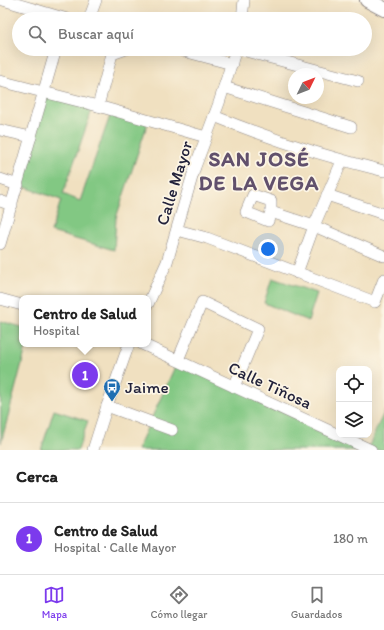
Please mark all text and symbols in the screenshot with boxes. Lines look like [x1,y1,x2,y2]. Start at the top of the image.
search box [12,12,372,56]
icon: search [26,23,48,45]
text: Buscar aquí [58,25,134,43]
north arrow [288,68,324,104]
street label: Calle Mayor [152,138,196,228]
district label: SAN JOSÉ DE LA VEGA [199,146,319,195]
your location [258,239,278,259]
popup [19,295,151,347]
text: Centro de Salud [33,305,137,323]
text: Hospital [33,323,80,338]
street label: Calle Tiñosa [225,357,315,413]
pin: 1 [72,360,98,390]
map controls [336,366,372,438]
button: locate [336,366,372,402]
bus stop icon: Jaime [102,377,122,402]
place label: Jaime [125,377,169,397]
button: layers [336,402,372,438]
text: Cerca [16,466,58,486]
text: Centro de Salud [54,522,158,540]
text: 1 [26,531,32,546]
text: 180 m [333,531,368,546]
text: Hospital · Calle Mayor [54,540,176,555]
tab: Mapa [42,584,67,621]
tab: Cómo llegar [151,584,208,621]
tab: Guardados [291,584,342,621]

